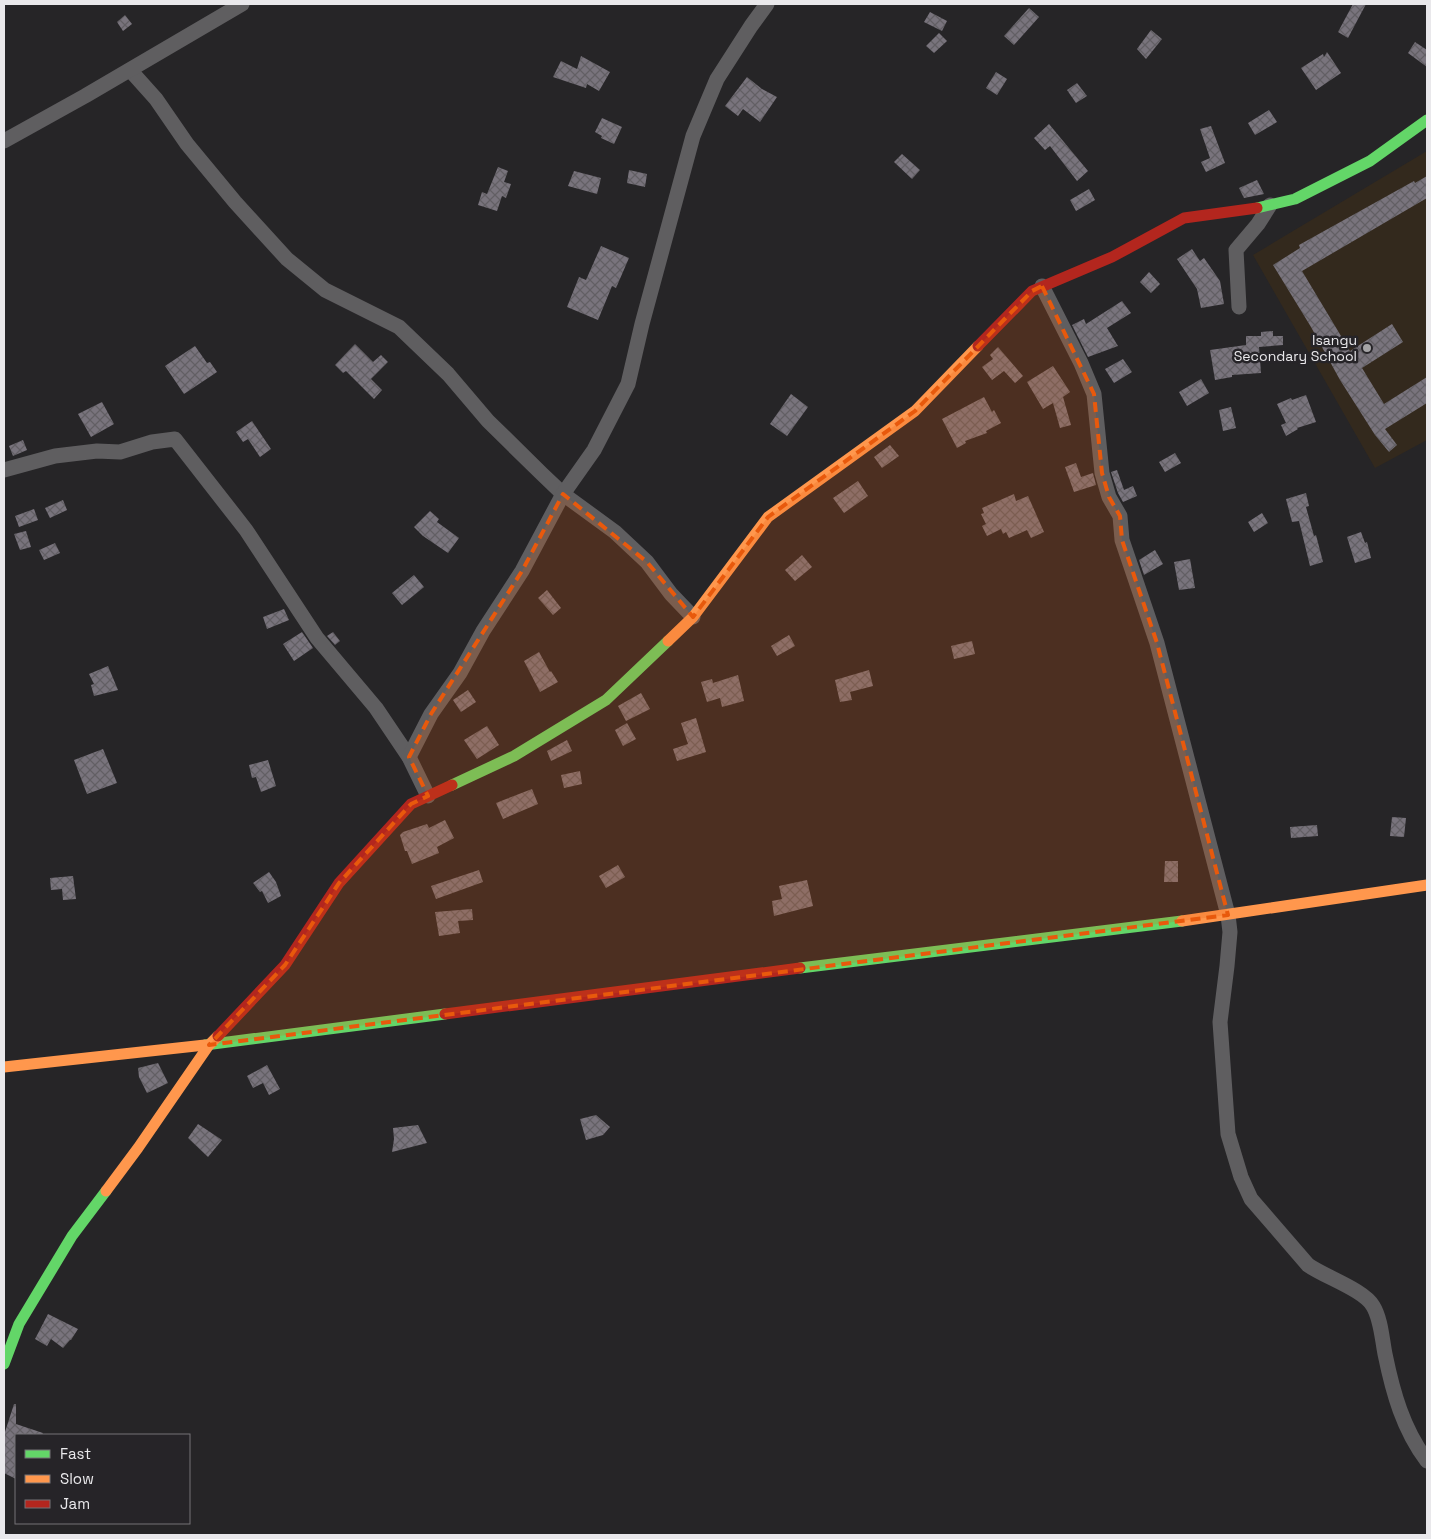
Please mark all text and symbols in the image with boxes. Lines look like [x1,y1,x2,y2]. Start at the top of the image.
place label: Isangu Secondary School [1234,331,1357,365]
marker: Isangu Secondary School [1361,342,1373,354]
legend [15,1434,190,1524]
text: Fast [60,1444,91,1463]
text: Slow [60,1469,94,1488]
text: Jam [60,1494,90,1513]

